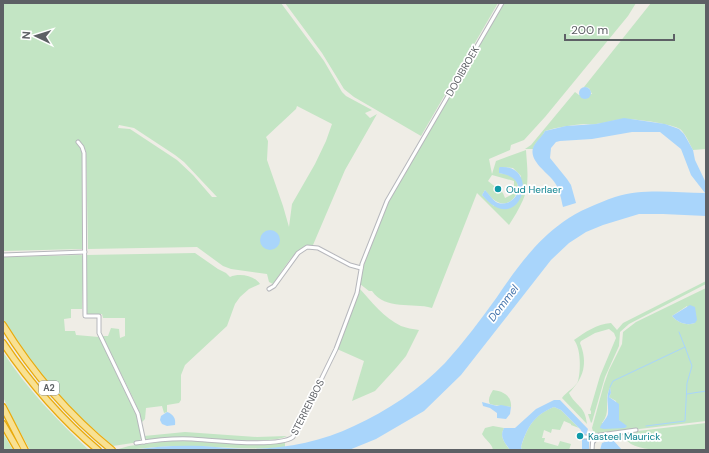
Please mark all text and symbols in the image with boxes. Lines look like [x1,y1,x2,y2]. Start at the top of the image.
north arrow [16,16,56,56]
scale bar [565,16,674,42]
text: 200 m [571,22,608,38]
text: N [19,31,33,40]
street label: DOOIBROEK [443,44,482,99]
place label: Oud Herlaer [506,183,562,196]
marker: Oud Herlaer [493,184,503,194]
water label: Dommel [485,281,522,324]
street label: STERRENBOS [288,377,327,437]
road number: A2 [39,381,59,395]
place label: Kasteel Maurick [588,430,660,443]
marker: Kasteel Maurick [575,431,585,441]

